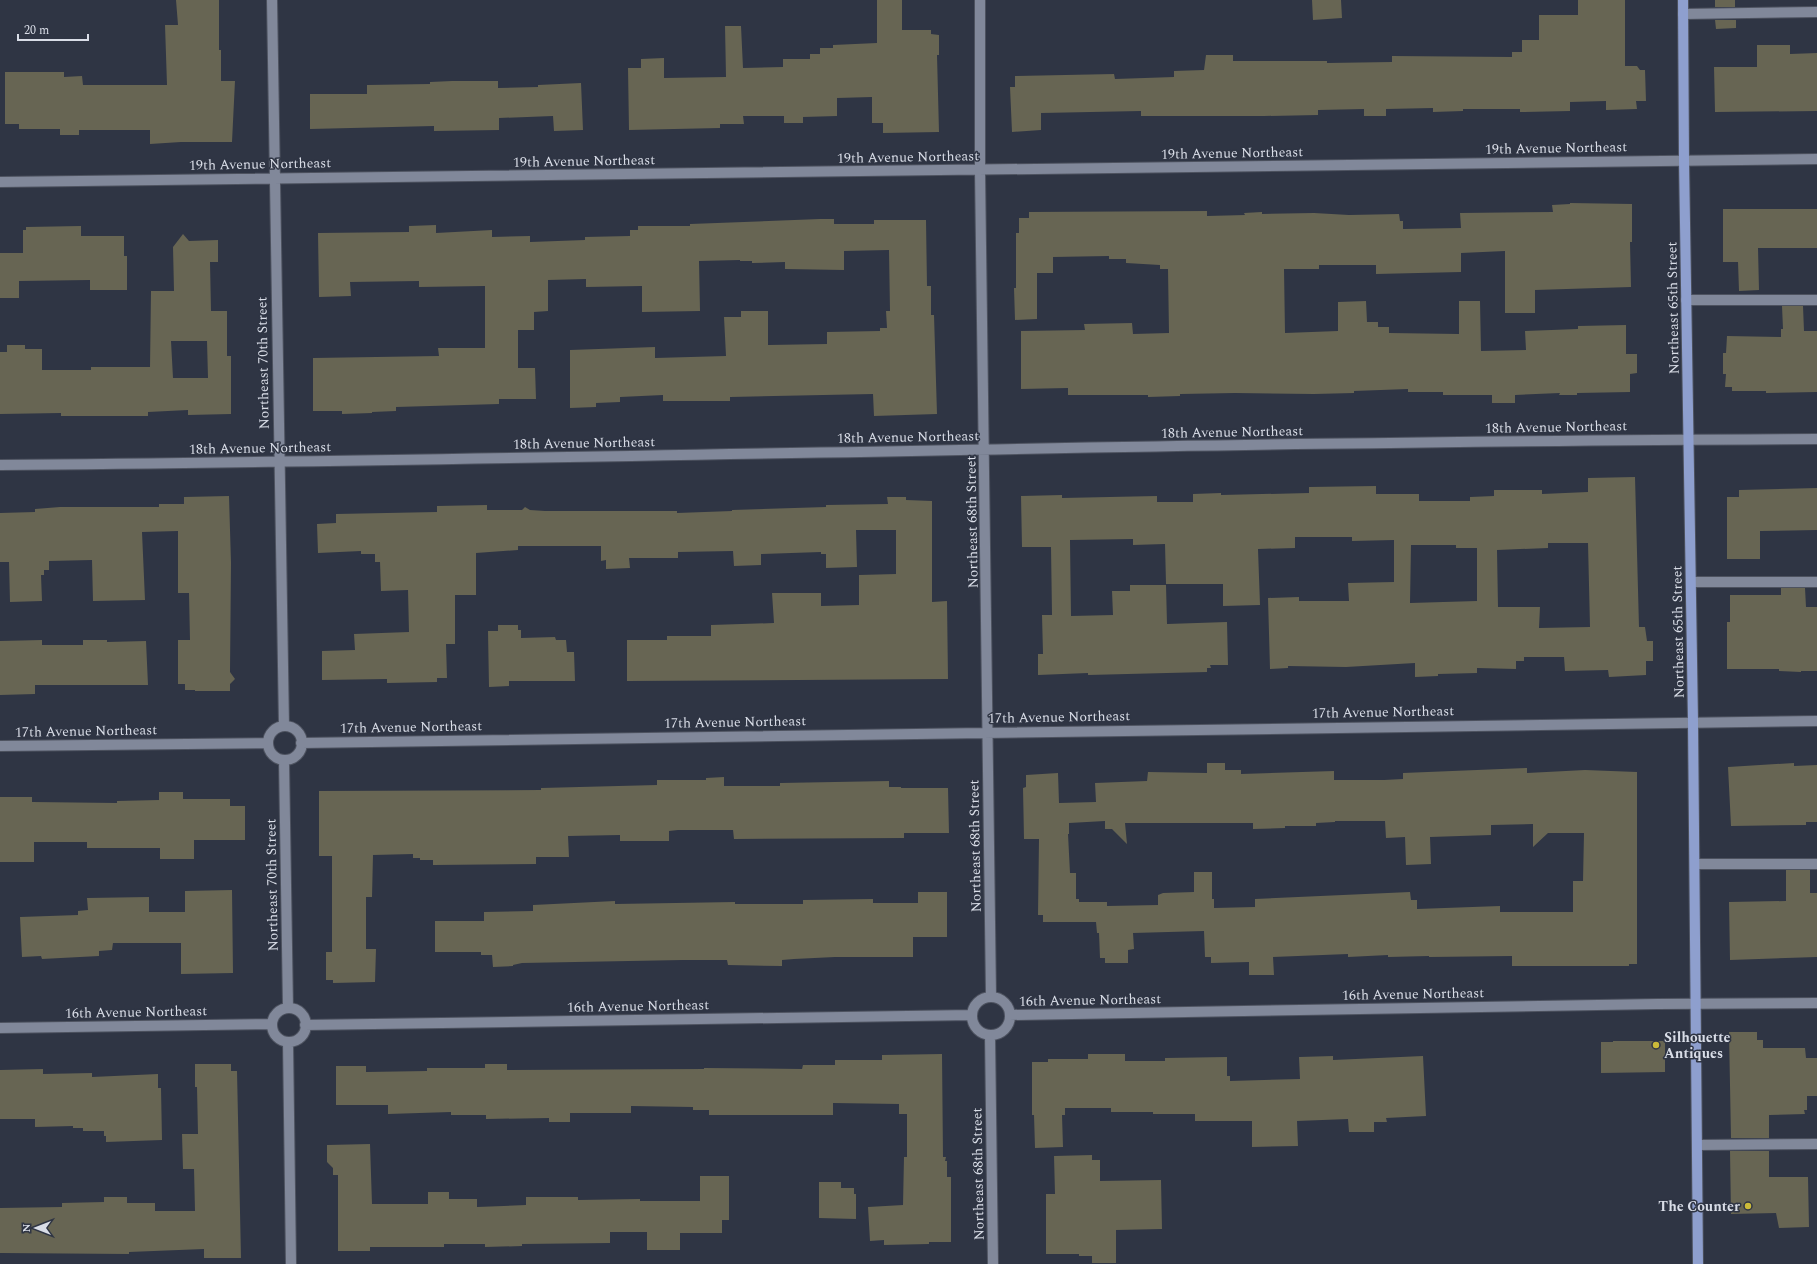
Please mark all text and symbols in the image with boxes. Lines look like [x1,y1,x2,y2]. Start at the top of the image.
scale bar [18,16,88,42]
text: 20 m [24,21,49,40]
street label: 19th Avenue Northeast [1485,136,1627,160]
street label: 19th Avenue Northeast [1161,141,1303,165]
street label: 19th Avenue Northeast [837,145,979,169]
street label: 19th Avenue Northeast [513,149,655,173]
street label: 19th Avenue Northeast [189,152,331,176]
street label: Northeast 65th Street [1661,241,1685,375]
street label: Northeast 70th Street [251,296,275,430]
street label: 18th Avenue Northeast [1485,415,1627,439]
street label: 18th Avenue Northeast [1161,420,1303,444]
street label: 18th Avenue Northeast [837,425,979,449]
street label: 18th Avenue Northeast [513,431,655,455]
street label: 18th Avenue Northeast [189,436,331,460]
street label: Northeast 68th Street [960,455,984,589]
street label: Northeast 65th Street [1666,565,1690,699]
street label: 17th Avenue Northeast [1312,700,1454,724]
street label: 17th Avenue Northeast [988,705,1130,729]
street label: 17th Avenue Northeast [664,710,806,734]
street label: 17th Avenue Northeast [340,715,482,739]
street label: 17th Avenue Northeast [15,719,157,743]
street label: Northeast 68th Street [963,779,987,913]
street label: Northeast 70th Street [260,818,284,952]
street label: 16th Avenue Northeast [1342,982,1484,1006]
street label: 16th Avenue Northeast [1019,988,1161,1012]
street label: 16th Avenue Northeast [567,994,709,1018]
street label: 16th Avenue Northeast [65,1000,207,1024]
place label: Silhouette Antiques [1664,1027,1730,1064]
marker: Silhouette Antiques [1651,1040,1661,1050]
street label: Northeast 68th Street [966,1107,990,1241]
place label: The Counter [1658,1196,1740,1217]
marker: The Counter [1743,1201,1753,1211]
north arrow [16,1208,56,1248]
text: N [18,1223,35,1232]

